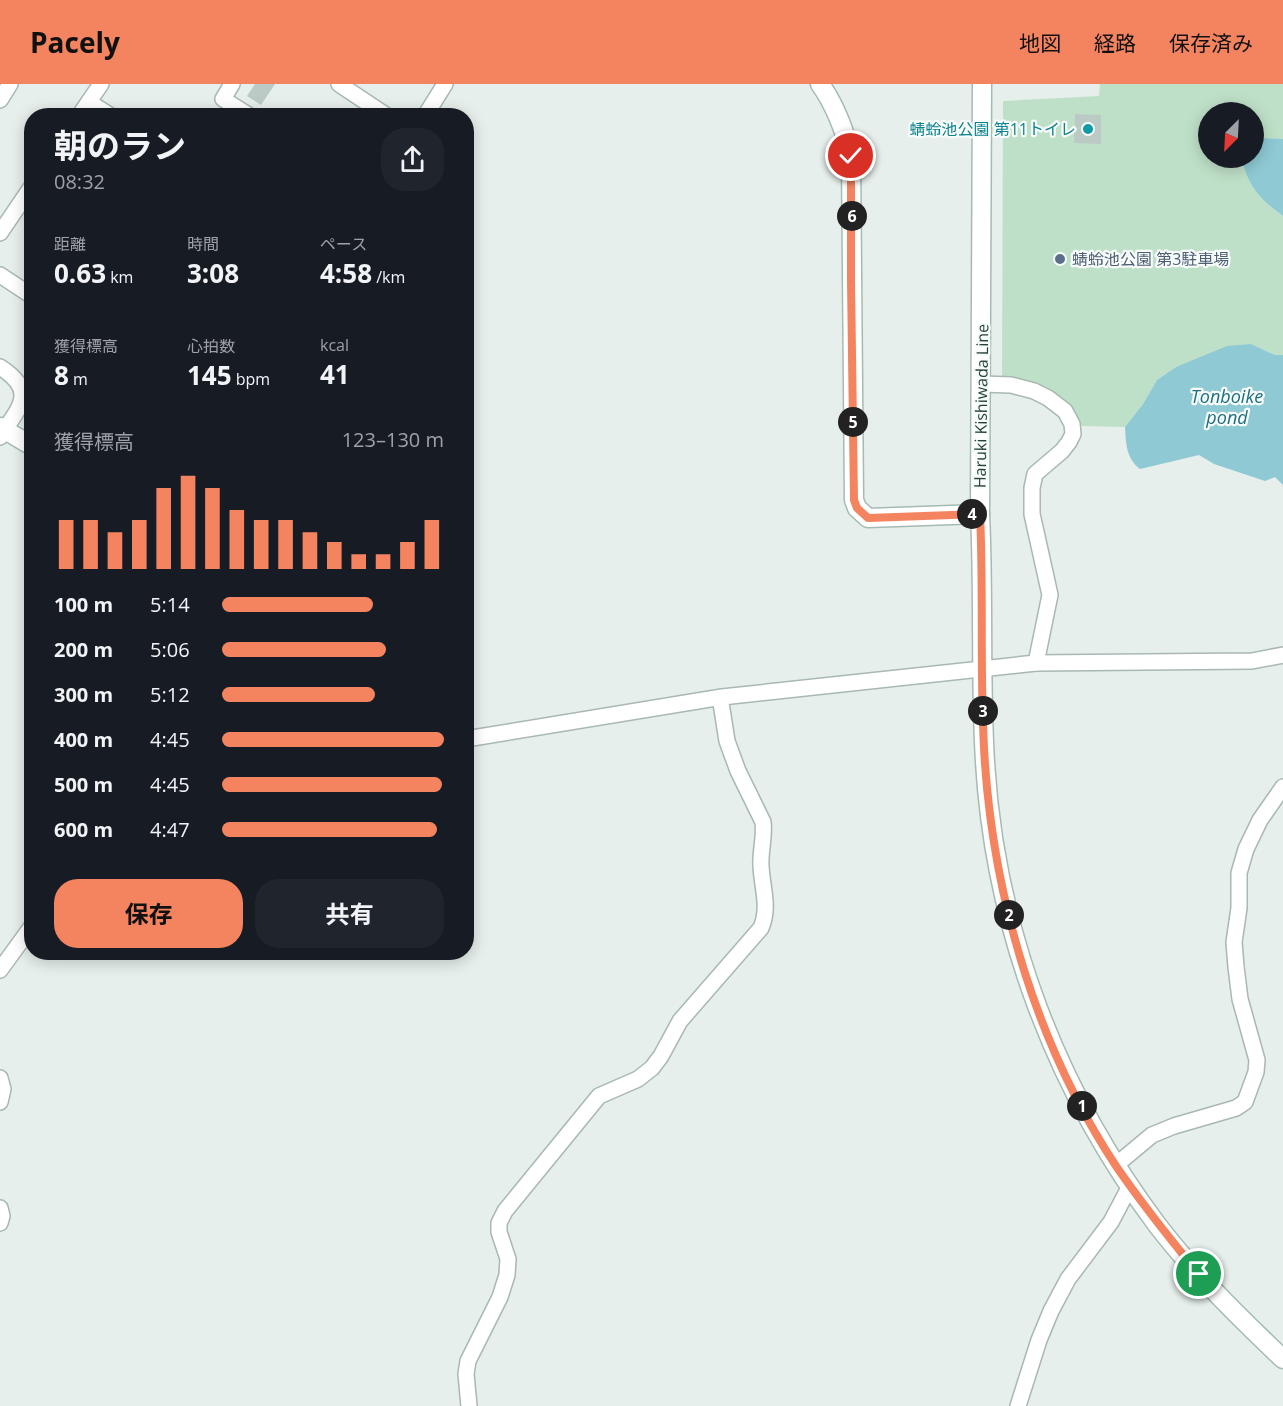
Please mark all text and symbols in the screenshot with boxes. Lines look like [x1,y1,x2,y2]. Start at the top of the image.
text: Pacely [30,23,120,61]
text: 地図 [1019,29,1061,57]
text: 経路 [1094,29,1136,57]
text: 保存済み [1169,29,1253,57]
north arrow [1198,102,1264,168]
map controls [1198,102,1264,168]
place label: 蜻蛉池公園 第11トイレ [910,118,1076,140]
marker: 蜻蛉池公園 第11トイレ [1081,122,1095,136]
text: 朝のラン [54,123,186,168]
button: share [381,128,444,191]
pin [825,130,876,181]
icon: check [834,139,867,172]
text: 08:32 [54,168,105,195]
pin: 6 [837,201,867,231]
text: 6 [847,205,857,227]
text: 距離 [54,233,86,255]
text: 時間 [187,233,219,255]
text: ペース [320,233,367,255]
place label: 蜻蛉池公園 第3駐車場 [1072,248,1229,270]
marker: 蜻蛉池公園 第3駐車場 [1053,252,1067,266]
text: 0.63 [54,255,106,291]
text: 3:08 [187,255,239,291]
text: 4:58 [320,255,372,291]
text: km [106,266,133,288]
text: /km [372,266,405,288]
street label: Haruki Kishiwada Line [969,324,993,488]
text: kcal [320,334,349,356]
text: 獲得標高 [54,335,118,357]
text: 心拍数 [187,335,235,357]
text: 41 [320,356,350,392]
text: 8 [54,357,69,393]
text: 145 [187,357,232,393]
text: m [69,368,88,390]
text: bpm [232,368,270,390]
water label: Tonboike pond [1191,384,1263,429]
pin: 5 [838,407,868,437]
text: 5 [848,411,858,433]
text: 123–130 m [342,426,444,453]
text: 獲得標高 [54,428,134,455]
pin: 4 [957,499,987,529]
text: 4 [967,503,977,525]
text: 100 m [54,591,113,618]
text: 5:14 [150,591,190,618]
text: 200 m [54,636,113,663]
text: 5:06 [150,636,190,663]
text: 300 m [54,681,113,708]
text: 5:12 [150,681,190,708]
pin: 3 [968,696,998,726]
text: 3 [978,700,988,722]
text: 400 m [54,726,113,753]
text: 4:45 [150,726,190,753]
text: 500 m [54,771,113,798]
text: 4:45 [150,771,190,798]
text: 600 m [54,816,113,843]
text: 4:47 [150,816,190,843]
button: 保存 [54,879,243,948]
button: 共有 [255,879,444,948]
pin: 2 [994,900,1024,930]
text: 2 [1004,904,1014,926]
pin: 1 [1067,1091,1097,1121]
text: 1 [1077,1095,1087,1117]
pin [1173,1248,1224,1299]
icon: arrive [1182,1257,1215,1290]

